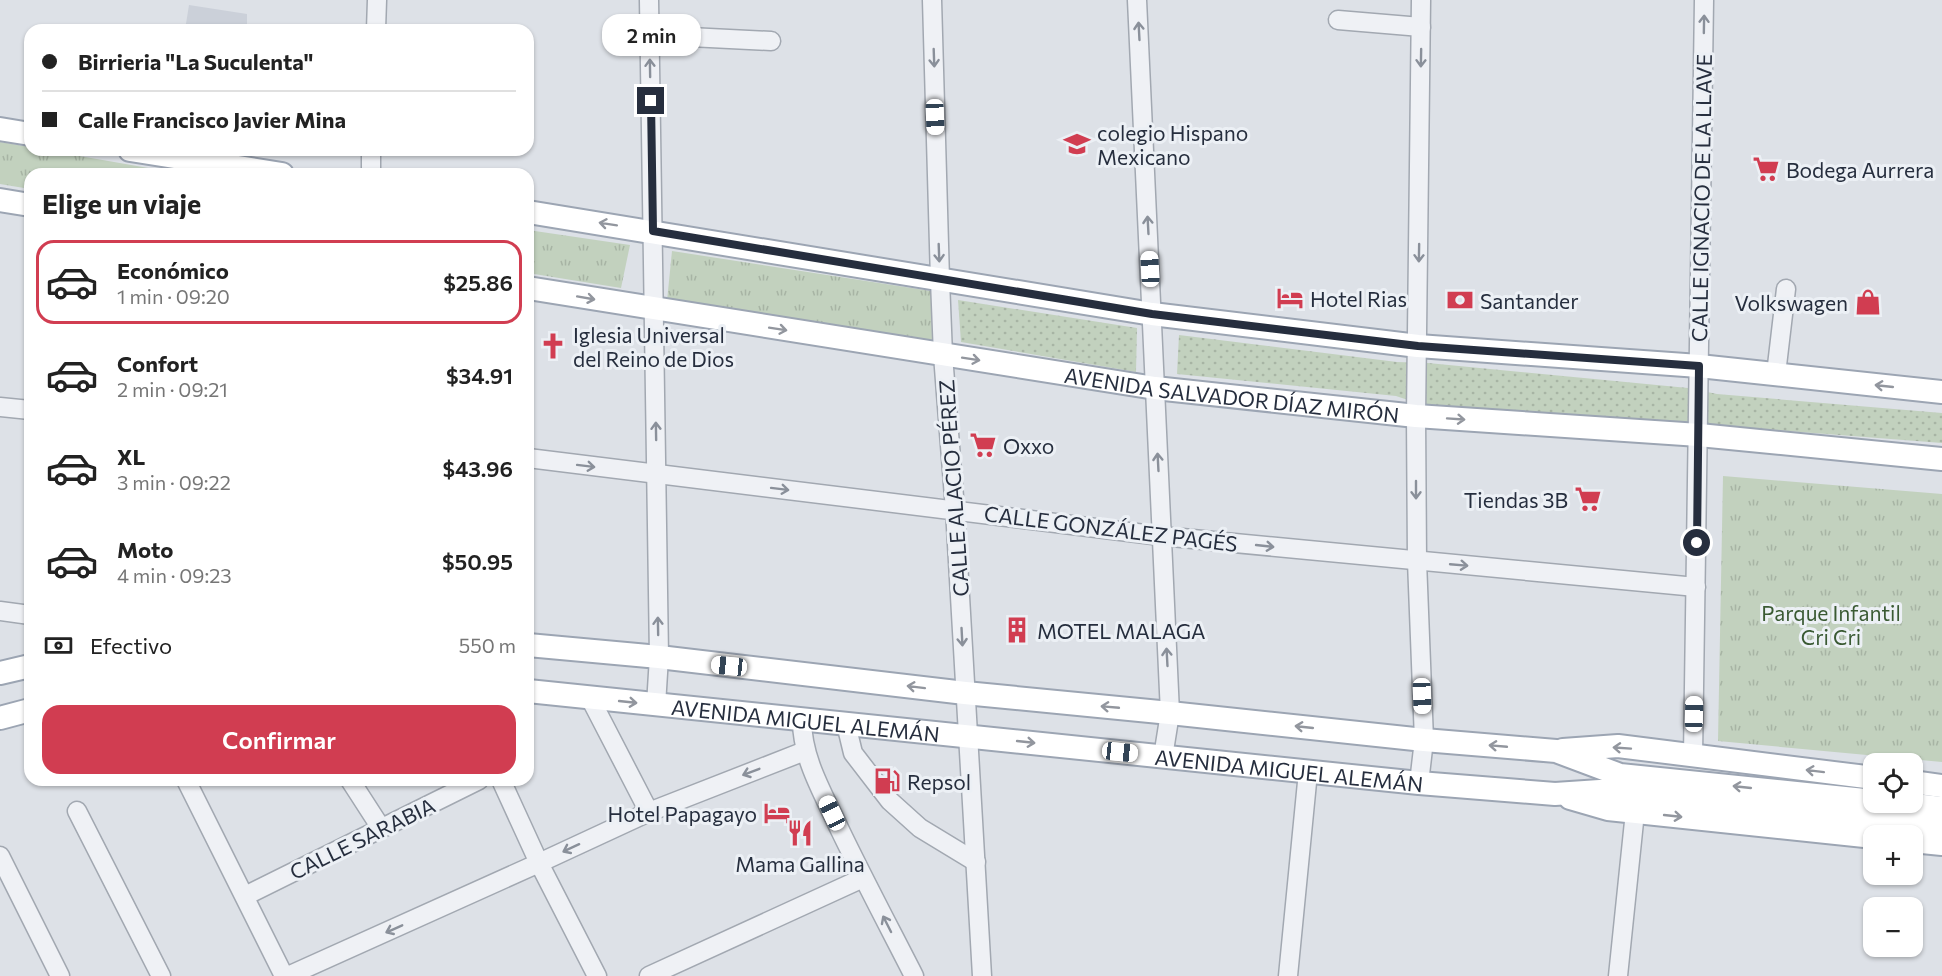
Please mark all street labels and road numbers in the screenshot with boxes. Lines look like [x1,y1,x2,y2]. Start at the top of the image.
street label: CALLE IGNACIO DE LA LLAVE [1686,54,1716,342]
street label: AVENIDA SALVADOR DÍAZ MIRÓN [1063,361,1401,427]
street label: CALLE ALACIO PÉREZ [933,379,973,597]
street label: CALLE GONZÁLEZ PAGÉS [983,500,1239,556]
street label: AVENIDA MIGUEL ALEMÁN [670,693,941,746]
street label: AVENIDA MIGUEL ALEMÁN [1154,743,1424,796]
street label: CALLE SARABIA [285,792,439,884]

